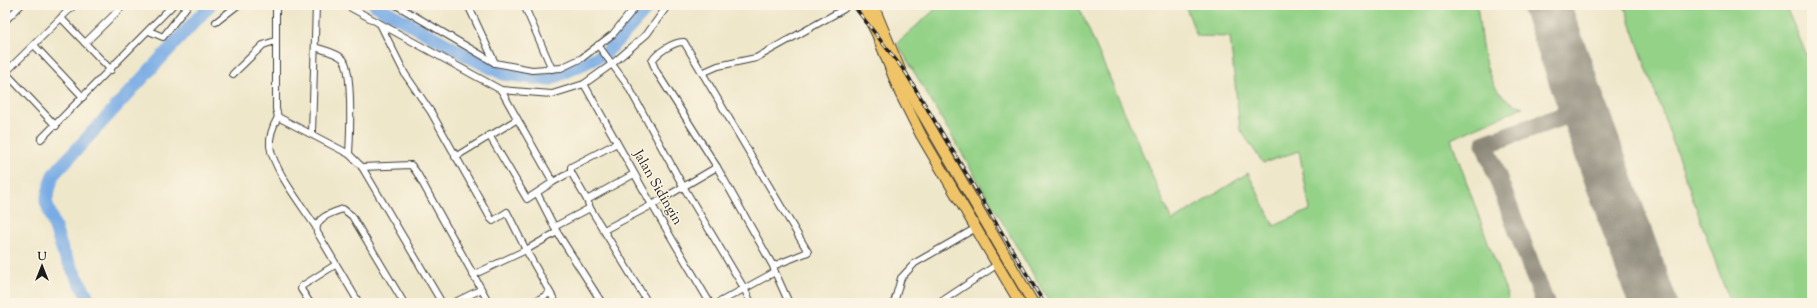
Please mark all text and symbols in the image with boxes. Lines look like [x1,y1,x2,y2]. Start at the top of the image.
street label: Jalan Sidingin [627,146,687,229]
north arrow [22,246,62,286]
text: U [37,249,47,265]

